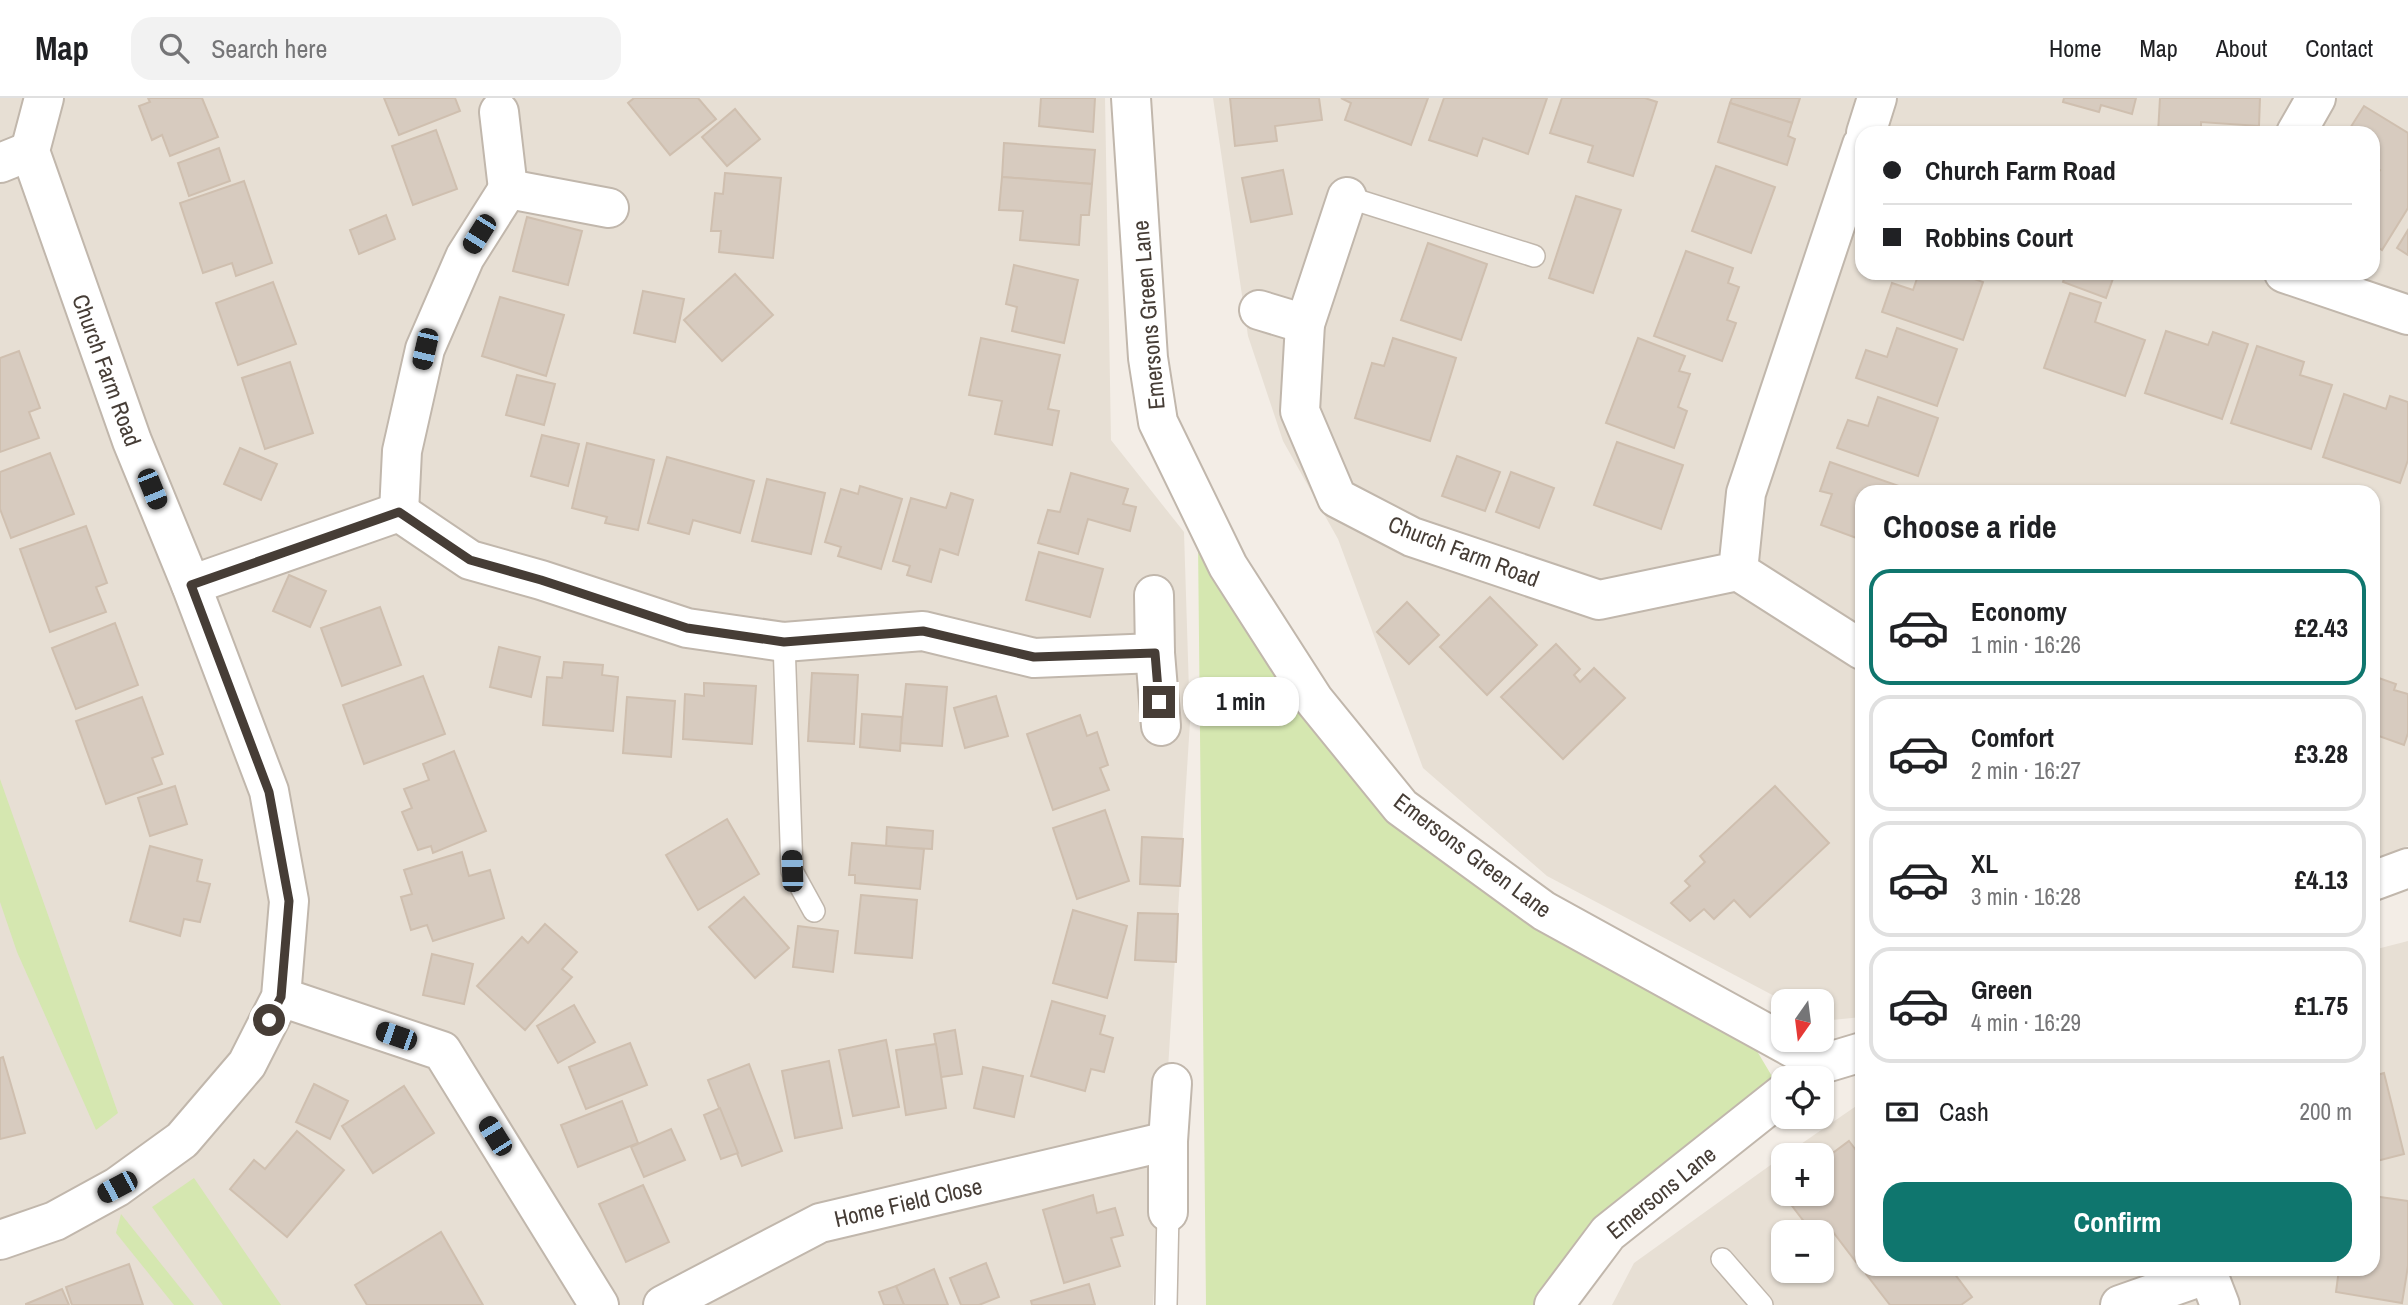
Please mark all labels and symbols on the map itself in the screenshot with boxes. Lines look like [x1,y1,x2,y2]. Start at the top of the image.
car [459,211,500,257]
street label: Emersons Green Lane [1124,219,1172,411]
street label: Church Farm Road [65,290,149,450]
car [411,326,440,372]
car [135,466,170,512]
street label: Church Farm Road [1384,508,1544,594]
callout: 1 min [1184,678,1299,726]
route end [1143,686,1175,718]
street label: Emersons Green Lane [1388,786,1558,924]
car [781,850,804,892]
north arrow [1771,989,1834,1052]
route start [253,1004,285,1036]
car [373,1019,420,1053]
car [475,1113,516,1159]
street label: Emersons Lane [1600,1138,1722,1246]
car [94,1168,141,1206]
street label: Home Field Close [831,1170,985,1234]

